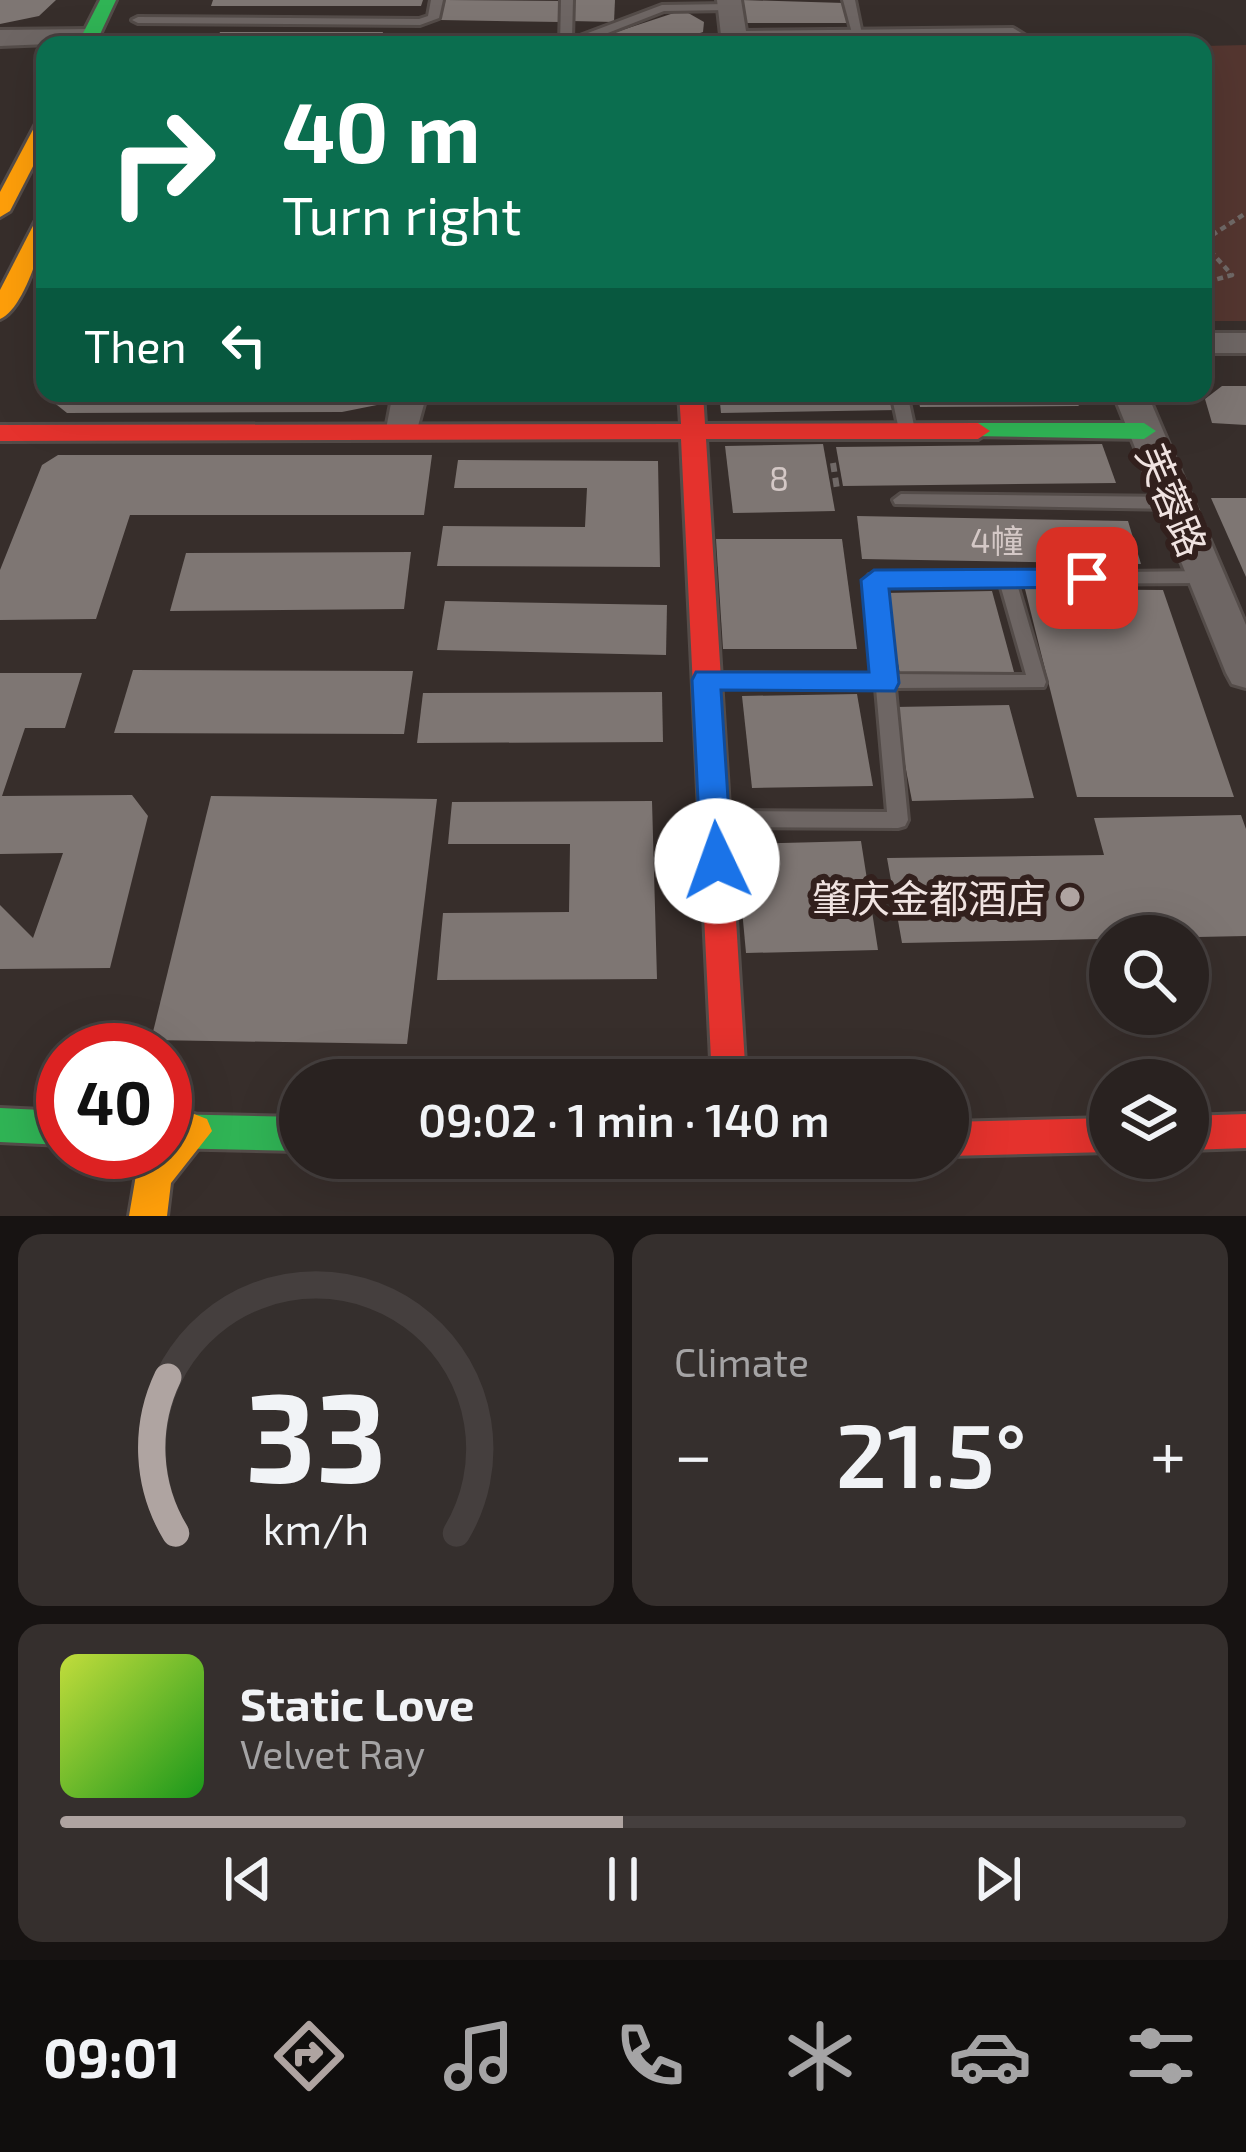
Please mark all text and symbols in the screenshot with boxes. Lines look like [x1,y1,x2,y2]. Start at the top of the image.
text: 40 m [282,79,481,180]
icon: right [84,84,240,240]
text: Turn right [282,181,522,246]
icon: left [211,312,277,378]
text: Then [84,318,187,372]
street label: 芙蓉路 [1129,437,1217,563]
house number: 8 [769,458,789,498]
house number: 4幢 [970,520,1024,560]
pin [1036,527,1138,629]
icon: arrive [1054,545,1120,611]
position arrow [654,798,780,924]
place label: 肇庆金都酒店 [812,874,1046,921]
marker: 肇庆金都酒店 [1057,884,1083,910]
map controls [1089,915,1209,1179]
button: search [1089,915,1209,1035]
speed limit sign: 40 [36,1023,192,1179]
button: layers [1089,1059,1209,1179]
text: 09:02 · 1 min · 140 m [418,1092,830,1146]
text: Climate [674,1338,809,1385]
text: 33 [245,1357,387,1507]
text: 21.5° [835,1398,1027,1506]
text: − [674,1413,713,1492]
text: + [1150,1413,1186,1492]
text: km/h [263,1502,369,1554]
text: Static Love [240,1676,475,1730]
text: Velvet Ray [240,1730,425,1777]
icon: previous [215,1846,281,1912]
icon: pause [590,1846,656,1912]
icon: next [965,1846,1031,1912]
icon: directions [267,2014,351,2098]
icon: music [437,2014,521,2098]
icon: phone [608,2014,692,2098]
icon: climate [778,2014,862,2098]
icon: car [948,2014,1032,2098]
icon: filters [1119,2014,1203,2098]
text: 09:01 [43,2024,180,2089]

